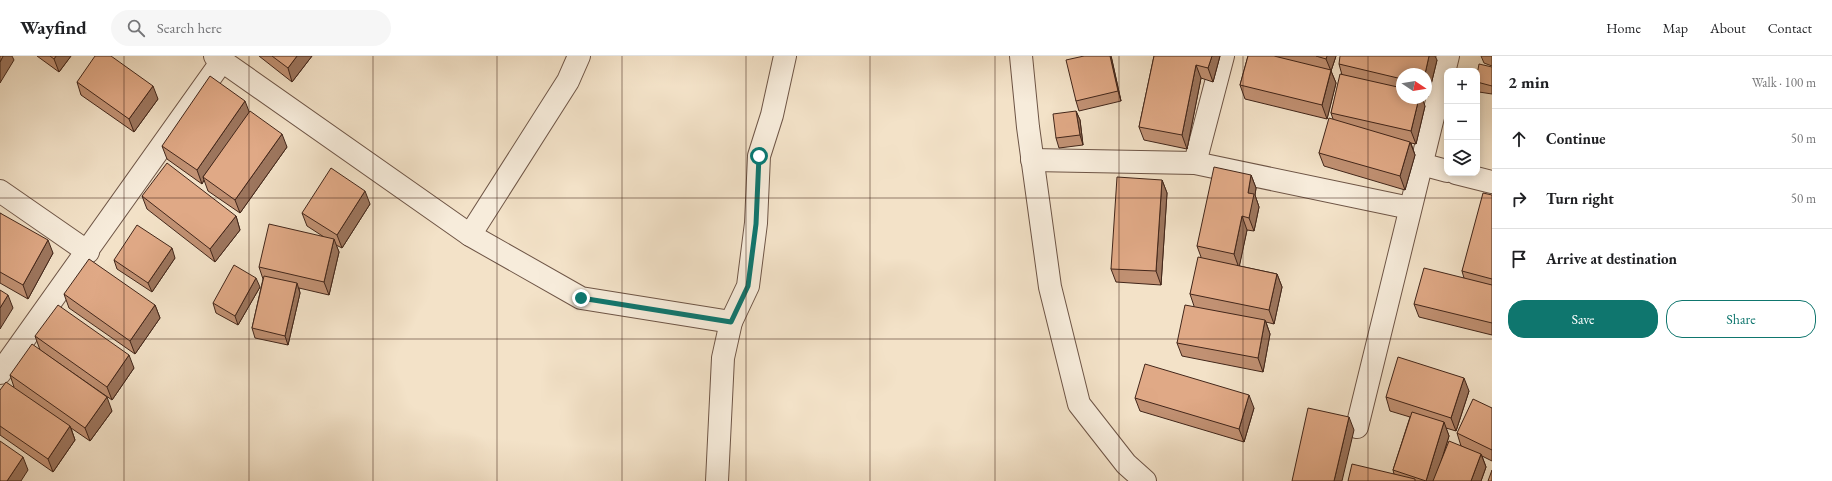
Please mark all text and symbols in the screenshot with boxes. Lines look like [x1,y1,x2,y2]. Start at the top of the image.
search box [111,10,391,46]
text: Wayfind [20,15,87,40]
icon: search [125,17,147,39]
text: Search here [157,18,222,37]
text: Home [1606,19,1641,37]
text: Map [1663,19,1688,37]
text: About [1710,19,1746,37]
text: Contact [1768,19,1812,37]
north arrow [1396,68,1432,104]
map controls [1444,68,1480,176]
button: + [1444,68,1480,104]
text: 2 min [1508,71,1549,93]
text: Walk · 100 m [1752,74,1816,91]
button: − [1444,104,1480,140]
icon: ahead [1508,128,1530,150]
text: Continue [1546,129,1606,148]
text: 50 m [1791,130,1816,147]
button: layers [1444,140,1480,176]
route start [750,147,768,165]
icon: right [1508,188,1530,210]
text: Turn right [1546,189,1614,208]
text: 50 m [1791,190,1816,207]
icon: arrive [1508,248,1530,270]
text: Arrive at destination [1546,249,1677,268]
route end [572,289,590,307]
button: Save [1508,300,1658,338]
button: Share [1666,300,1816,338]

